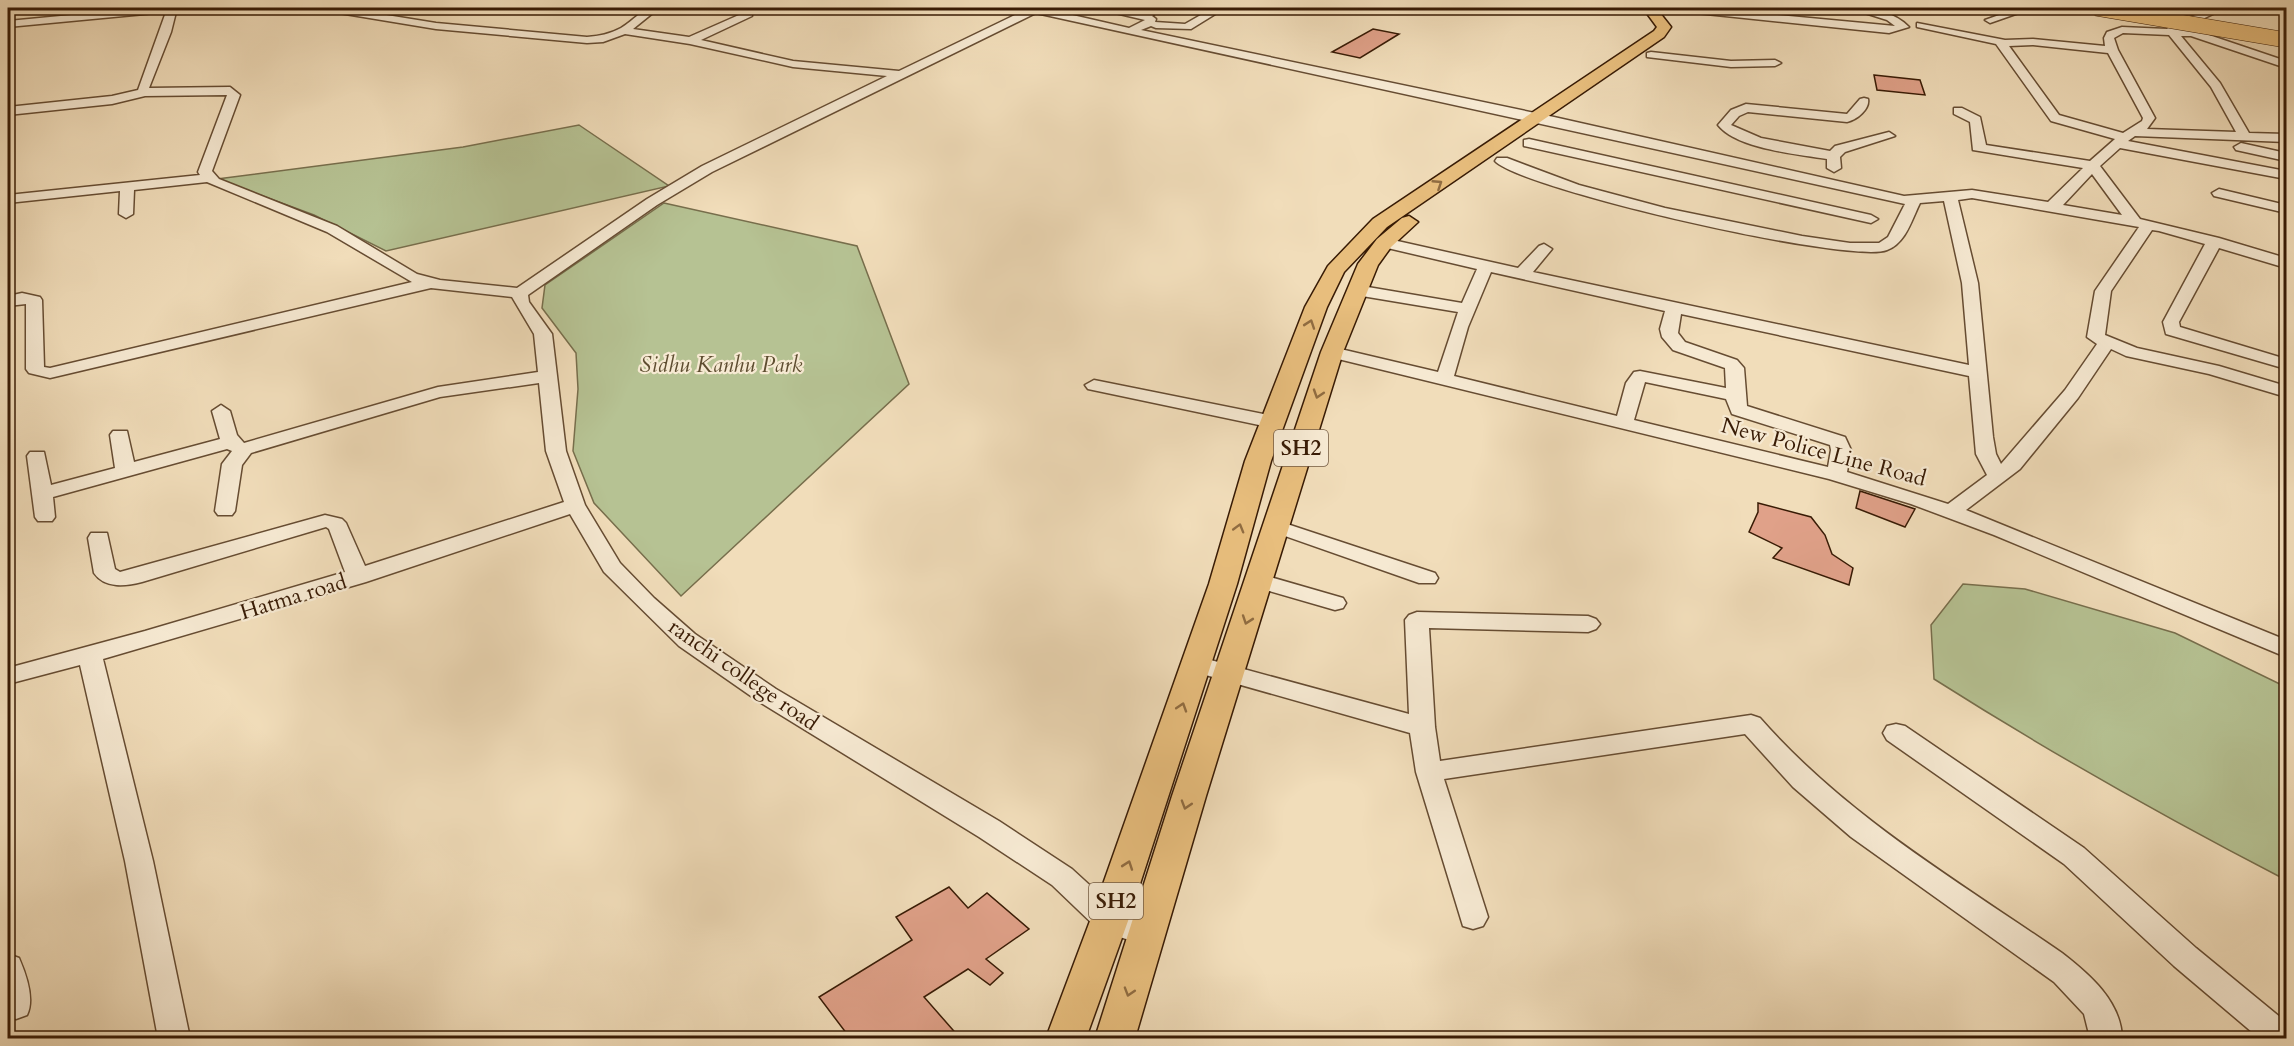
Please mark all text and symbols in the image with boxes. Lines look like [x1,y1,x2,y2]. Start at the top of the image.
one-way arrow [1431,180,1442,191]
one-way arrow [1302,319,1315,330]
park label: Sidhu Kanhu Park [639,350,803,380]
one-way arrow [1313,388,1325,399]
street label: New Police Line Road [1718,410,1930,494]
road number: SH2 [1274,430,1328,466]
one-way arrow [1232,523,1244,534]
street label: Hatma road [236,566,351,627]
street label: ranchi college road [662,612,825,738]
one-way arrow [1241,614,1254,625]
one-way arrow [1174,702,1187,713]
one-way arrow [1181,799,1193,810]
one-way arrow [1121,860,1134,871]
road number: SH2 [1089,883,1143,919]
one-way arrow [1124,986,1136,997]

